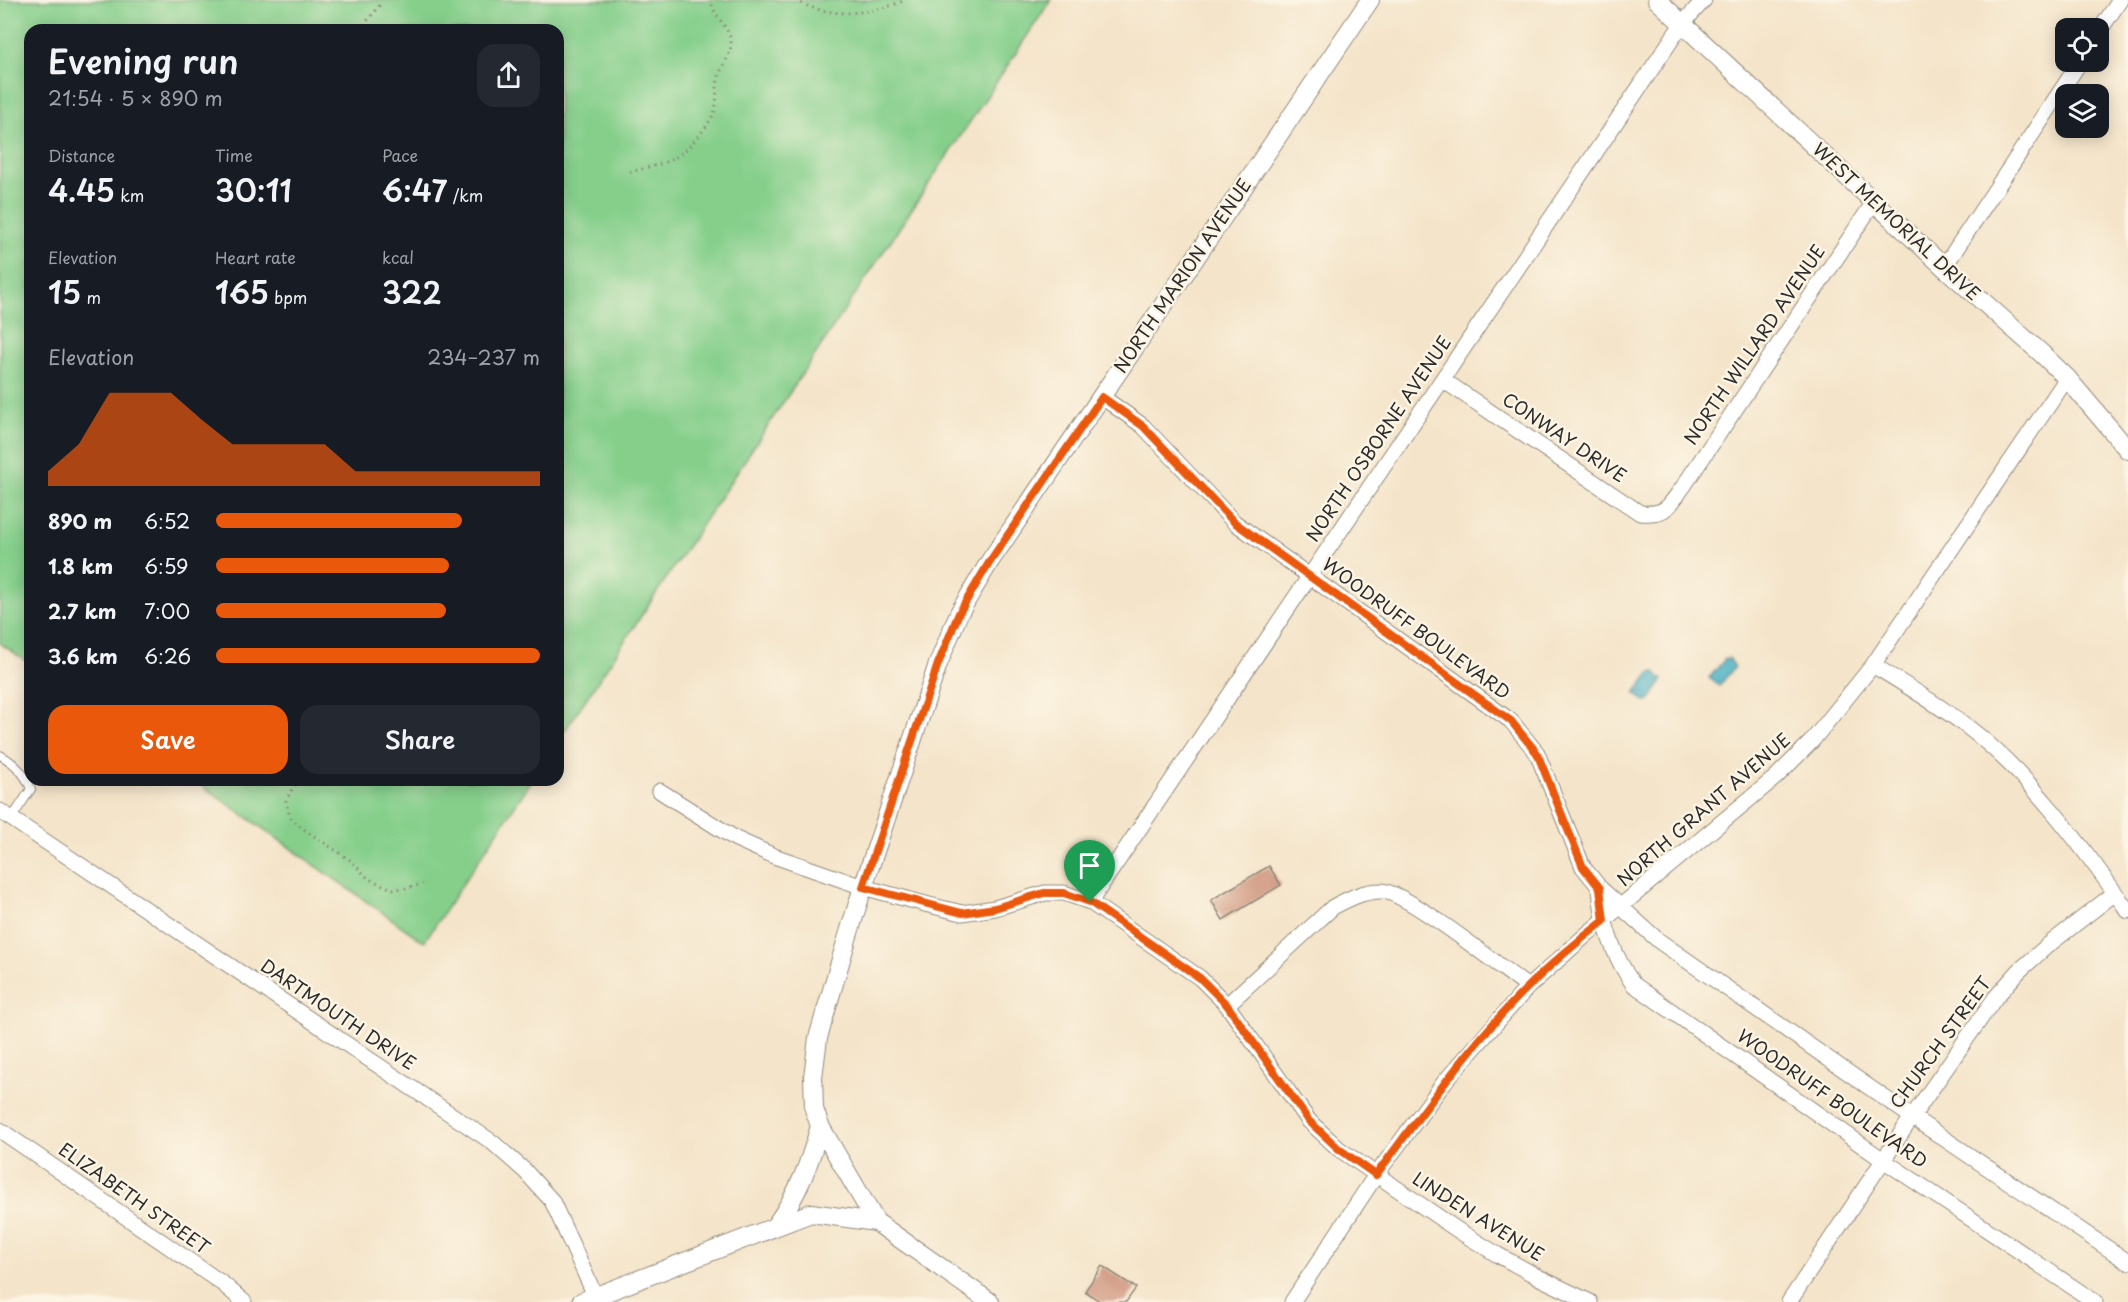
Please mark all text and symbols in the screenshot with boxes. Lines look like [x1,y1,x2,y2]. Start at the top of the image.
map controls [2055,18,2109,138]
button: locate [2055,18,2109,72]
text: Evening run [48,35,239,85]
button: share [477,44,540,107]
text: 21:54 · 5 × 890 m [48,83,223,113]
button: layers [2055,84,2109,138]
street label: WEST MEMORIAL DRIVE [1807,136,1987,306]
text: Distance [48,143,115,167]
text: Time [215,143,253,167]
text: Pace [382,143,418,167]
text: 4.45 [48,167,115,212]
text: 30:11 [215,167,292,212]
text: 6:47 [382,167,447,212]
street label: NORTH MARION AVENUE [1106,173,1257,378]
text: km [115,183,144,207]
text: /km [447,183,483,207]
street label: NORTH WILLARD AVENUE [1677,239,1831,450]
text: Elevation [48,245,117,269]
text: Heart rate [215,245,296,269]
text: kcal [382,245,414,269]
text: 15 [48,269,81,314]
text: 165 [215,269,269,314]
text: 322 [382,269,442,314]
text: m [81,285,101,309]
text: bpm [269,285,307,309]
street label: NORTH OSBORNE AVENUE [1299,330,1457,547]
text: Elevation [48,342,134,372]
text: 234–237 m [427,342,540,372]
street label: CONWAY DRIVE [1497,385,1632,488]
text: 890 m [48,506,112,536]
text: 6:52 [144,506,190,536]
street label: WOODRUFF BOULEVARD [1317,550,1517,705]
text: 1.8 km [48,551,113,581]
text: 6:59 [144,551,189,581]
text: 2.7 km [48,596,116,626]
text: 7:00 [144,596,190,626]
text: 3.6 km [48,641,118,671]
text: 6:26 [144,641,191,671]
button: Save [48,705,288,774]
button: Share [300,705,540,774]
street label: NORTH GRANT AVENUE [1610,726,1796,892]
pin [1064,840,1115,902]
icon: arrive [1073,849,1106,882]
street label: DARTMOUTH DRIVE [256,952,422,1076]
street label: CHURCH STREET [1883,970,1997,1114]
street label: WOODRUFF BOULEVARD [1732,1022,1933,1174]
street label: ELIZABETH STREET [54,1135,217,1261]
street label: LINDEN AVENUE [1408,1164,1550,1267]

